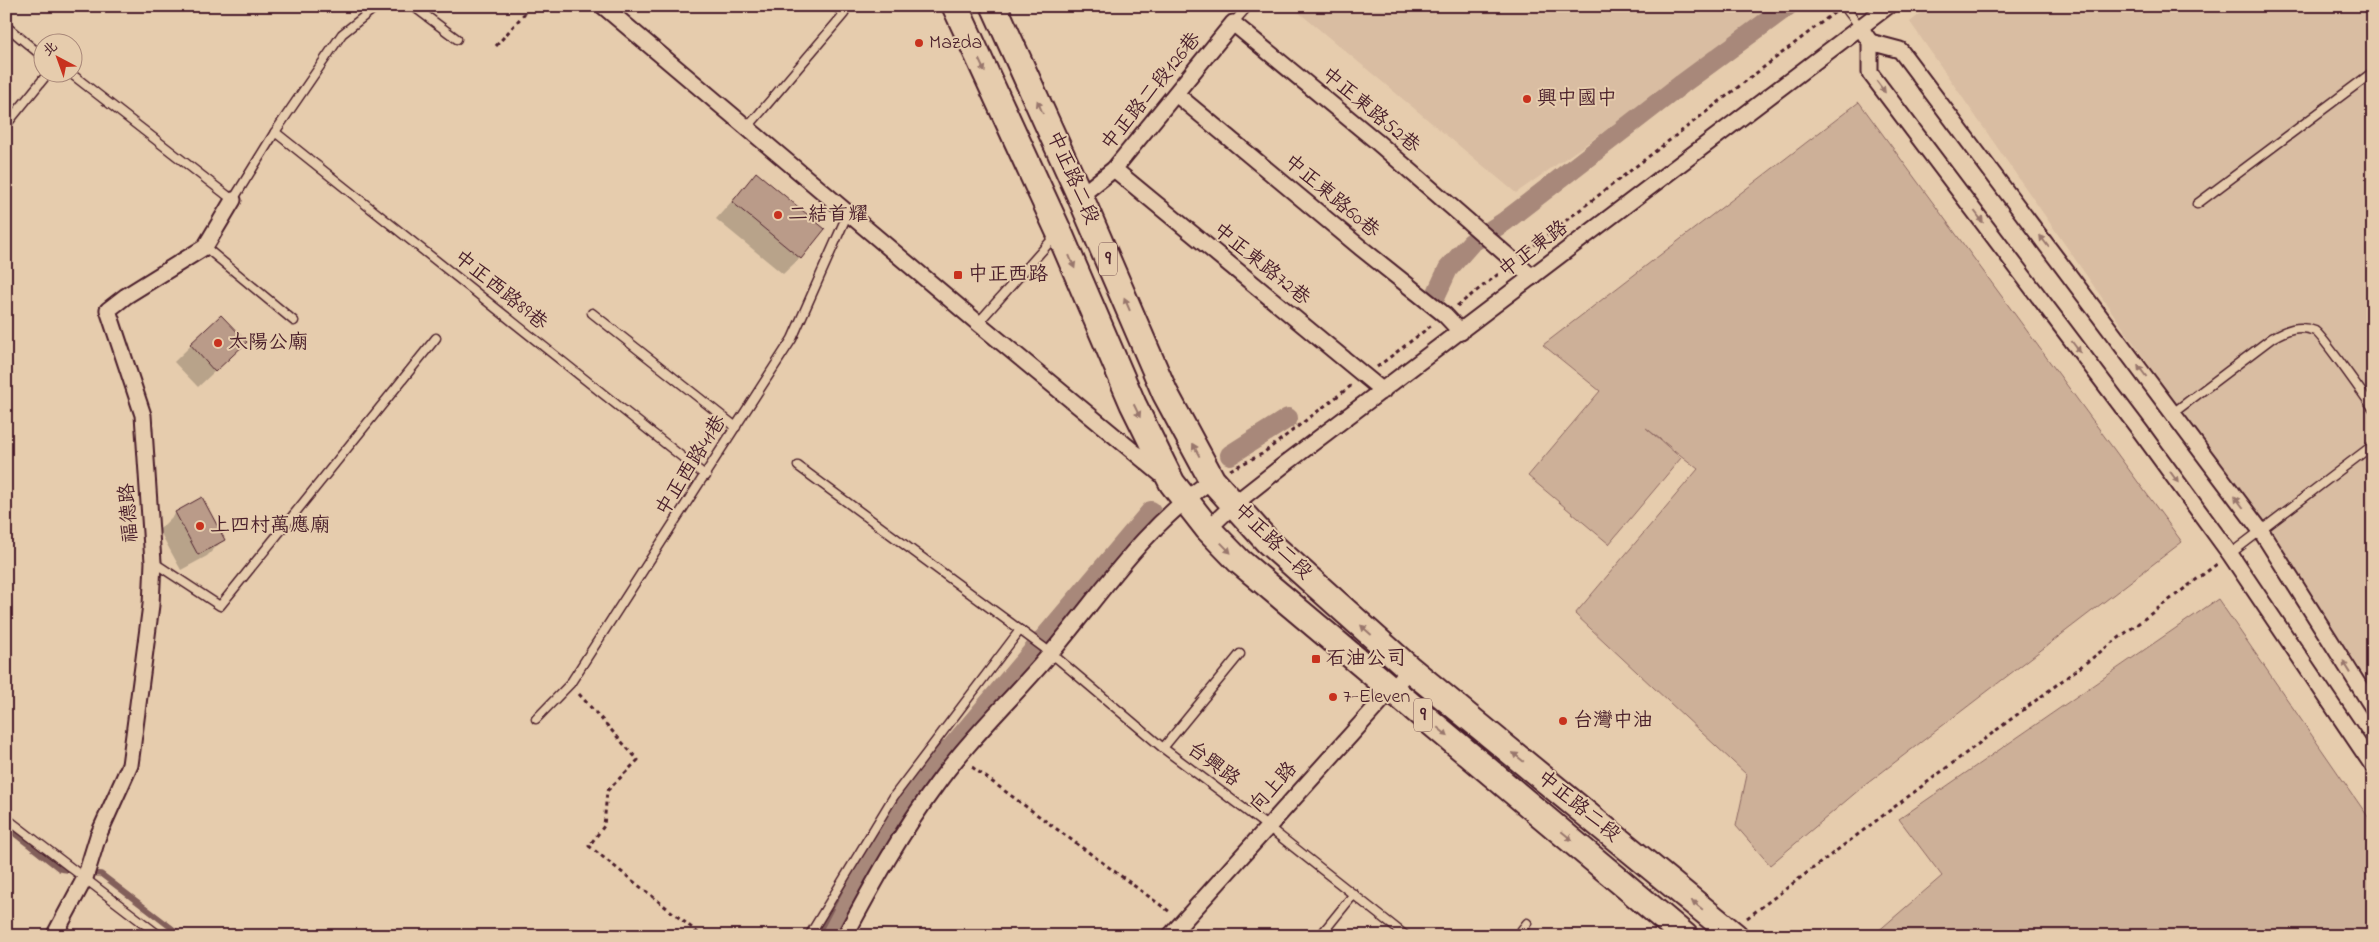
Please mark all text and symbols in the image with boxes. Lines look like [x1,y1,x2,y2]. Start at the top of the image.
street label: 中正路二段126巷 [1095,26,1210,158]
place label: Mazda [929,29,982,58]
north arrow [32,32,82,82]
text: 北 [38,37,63,62]
marker: Mazda [913,37,925,49]
one-way arrow [979,59,987,73]
street label: 中正東路52巷 [1314,61,1427,162]
one-way arrow [1875,81,1886,94]
place label: 興中國中 [1537,85,1617,114]
marker: 興中國中 [1521,93,1533,105]
one-way arrow [1036,100,1044,114]
street label: 中正路二段 [1038,126,1106,230]
street label: 中正東路60巷 [1277,148,1386,246]
place label: 二結首耀 [788,201,868,230]
marker: 二結首耀 [772,209,784,221]
one-way arrow [1973,210,1984,223]
street label: 中正東路 [1493,214,1575,286]
street label: 中正東路72巷 [1206,217,1317,314]
one-way arrow [2039,235,2050,248]
road number: 9 [1099,242,1117,276]
street label: 中正西路89巷 [447,244,554,339]
one-way arrow [1068,255,1076,269]
place label: 中正西路 [968,261,1049,290]
marker: 中正西路 [952,269,964,281]
one-way arrow [1122,297,1130,311]
place label: 太陽公廟 [228,329,308,358]
marker: 太陽公廟 [212,337,224,349]
one-way arrow [2071,340,2082,353]
one-way arrow [2137,364,2147,378]
one-way arrow [1133,404,1141,418]
street label: 中正西路41巷 [649,409,735,522]
one-way arrow [1192,443,1200,458]
one-way arrow [2168,470,2179,483]
street label: 福德路 [113,481,147,544]
one-way arrow [2234,495,2244,509]
street label: 中正路二段 [1226,497,1318,587]
place label: 上四村萬應廟 [210,512,330,541]
marker: 上四村萬應廟 [194,520,206,532]
one-way arrow [1220,541,1232,553]
one-way arrow [1361,624,1373,636]
place label: 石油公司 [1326,645,1406,674]
marker: 石油公司 [1310,653,1322,665]
one-way arrow [2342,660,2351,674]
place label: 7-Eleven [1343,683,1410,712]
marker: 7-Eleven [1327,691,1339,703]
road number: 9 [1414,698,1432,732]
place label: 台灣中油 [1573,707,1653,736]
marker: 台灣中油 [1557,715,1569,727]
one-way arrow [1436,726,1449,737]
street label: 台興路 [1180,735,1246,795]
one-way arrow [1511,752,1524,763]
street label: 向上路 [1243,755,1306,820]
street label: 中正路二段 [1530,764,1626,850]
one-way arrow [1561,831,1574,842]
one-way arrow [1691,899,1704,910]

